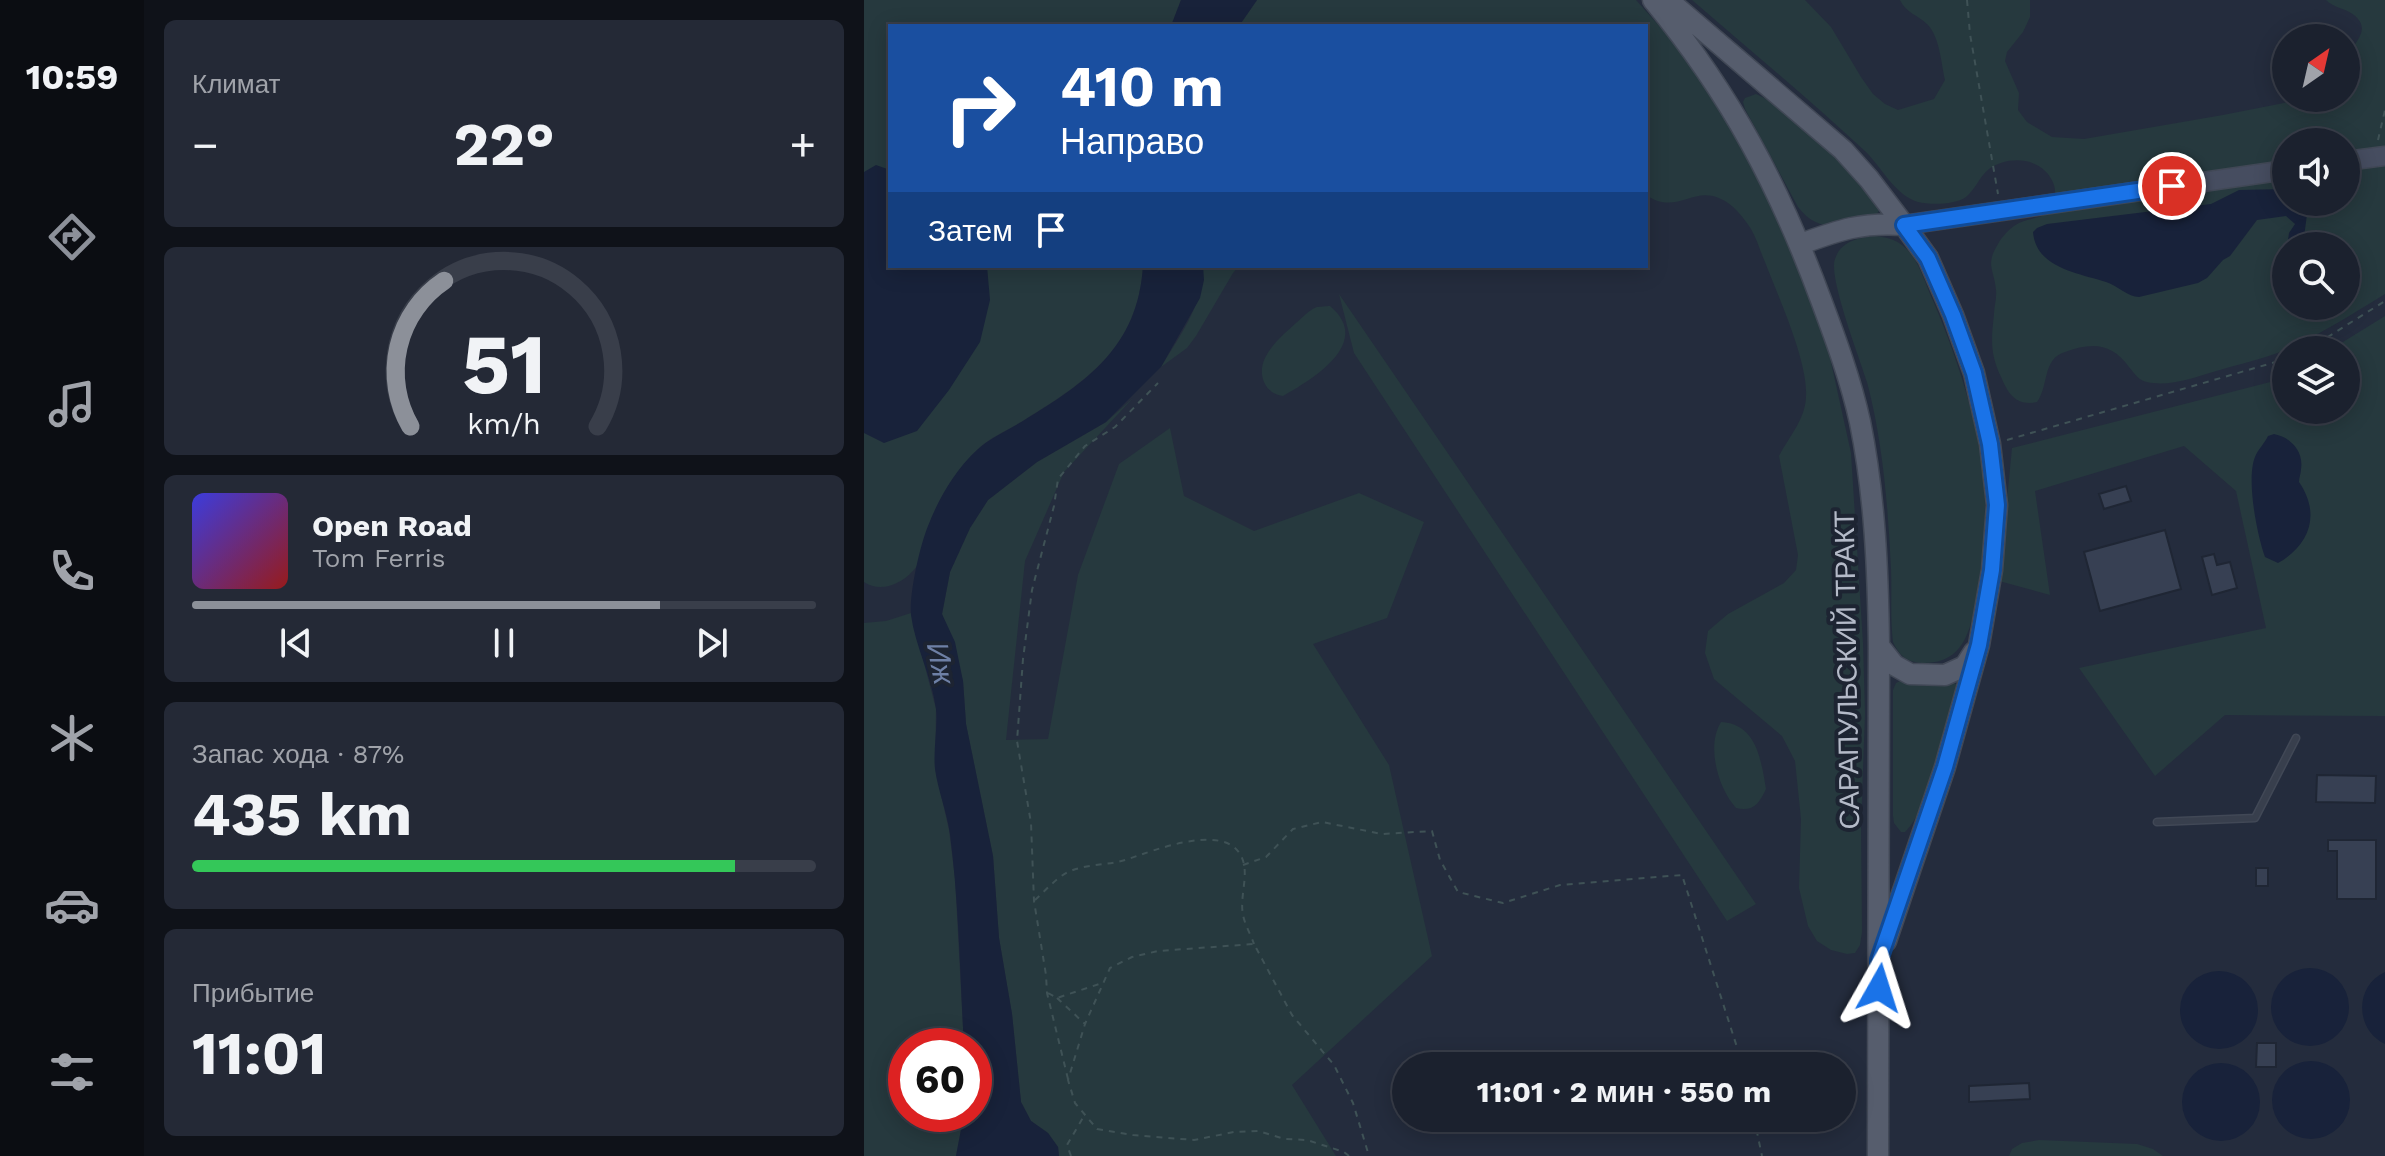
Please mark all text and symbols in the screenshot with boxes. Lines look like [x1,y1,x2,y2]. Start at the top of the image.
north arrow [2272,24,2360,112]
map controls [2272,24,2360,424]
text: 410 m [1060,54,1224,120]
text: 10:59 [26,56,118,98]
icon: right [928,56,1032,160]
text: Климат [192,69,281,99]
text: 22° [453,109,555,180]
text: − [192,119,219,171]
text: + [789,119,816,171]
text: Направо [1060,121,1204,163]
button: sound [2272,128,2360,216]
pin [2138,152,2206,220]
icon: arrive [2150,164,2194,208]
icon: arrive [1029,208,1073,252]
icon: directions [44,209,100,265]
text: Затем [928,213,1013,248]
button: search [2272,232,2360,320]
text: 51 [462,316,546,413]
button: layers [2272,336,2360,424]
icon: music [44,376,100,432]
text: km/h [467,407,541,441]
text: Open Road [312,508,472,543]
street label: САРАПУЛЬСКИЙ ТРАКТ [1828,510,1866,830]
icon: phone [44,543,100,599]
text: Tom Ferris [312,543,445,573]
icon: previous [274,621,318,665]
icon: pause [482,621,526,665]
icon: next [690,621,734,665]
water label: Иж [920,639,962,688]
icon: climate [44,710,100,766]
text: Запас хода · 87% [192,739,404,769]
text: 435 km [192,779,412,850]
icon: car [44,877,100,933]
position arrow [1837,946,1921,1030]
text: Прибытие [192,978,314,1008]
text: 11:01 [192,1018,326,1089]
speed limit sign: 60 [888,1028,992,1132]
icon: filters [44,1044,100,1100]
text: 11:01 · 2 мин · 550 m [1477,1074,1771,1109]

